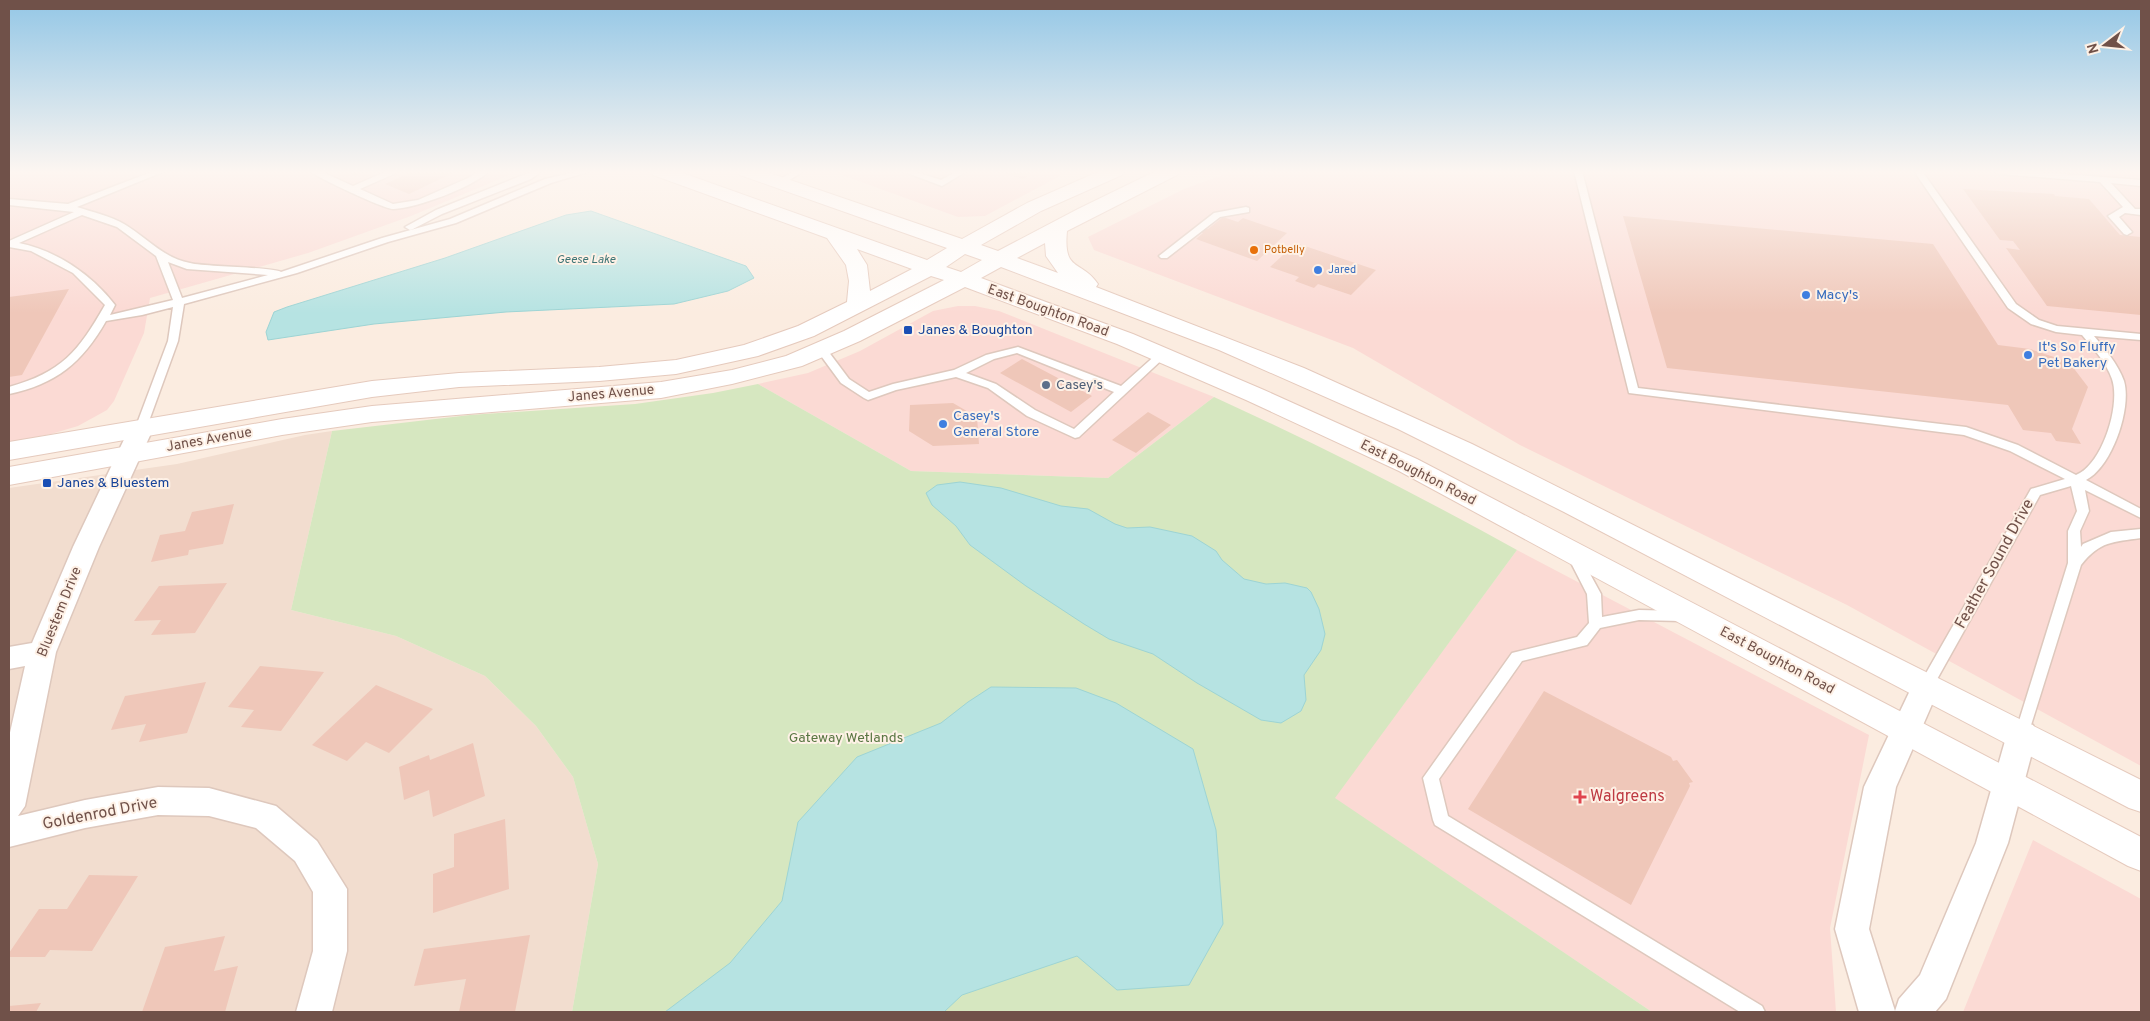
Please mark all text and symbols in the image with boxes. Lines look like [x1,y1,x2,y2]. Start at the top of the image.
north arrow [2080,20,2130,70]
text: N [2084,41,2104,55]
place label: Potbelly [1264,243,1305,257]
marker: Potbelly [1248,244,1260,256]
water label: Geese Lake [557,252,616,268]
place label: Jared [1328,263,1356,277]
marker: Jared [1312,264,1324,276]
street label: East Boughton Road [985,281,1111,341]
place label: Macy's [1816,287,1859,304]
marker: Macy's [1800,289,1812,301]
place label: Janes & Boughton [918,322,1033,339]
marker: Janes & Boughton [902,324,914,336]
place label: It's So Fluffy Pet Bakery [2038,339,2116,372]
marker: It's So Fluffy Pet Bakery [2022,349,2034,361]
place label: Casey's [1056,377,1103,394]
marker: Casey's [1040,379,1052,391]
street label: Janes Avenue [567,382,655,406]
place label: Casey's General Store [953,408,1039,441]
marker: Casey's General Store [937,418,949,430]
street label: Janes Avenue [165,424,253,456]
street label: East Boughton Road [1357,436,1479,510]
place label: Janes & Bluestem [57,475,169,492]
marker: Janes & Bluestem [41,477,53,489]
street label: Feather Sound Drive [1951,496,2039,632]
street label: Bluestem Drive [34,564,86,660]
street label: East Boughton Road [1717,624,1837,698]
park label: Gateway Wetlands [789,730,903,747]
place label: Walgreens [1590,787,1665,807]
marker: Walgreens [1574,791,1586,803]
street label: Goldenrod Drive [41,793,159,835]

